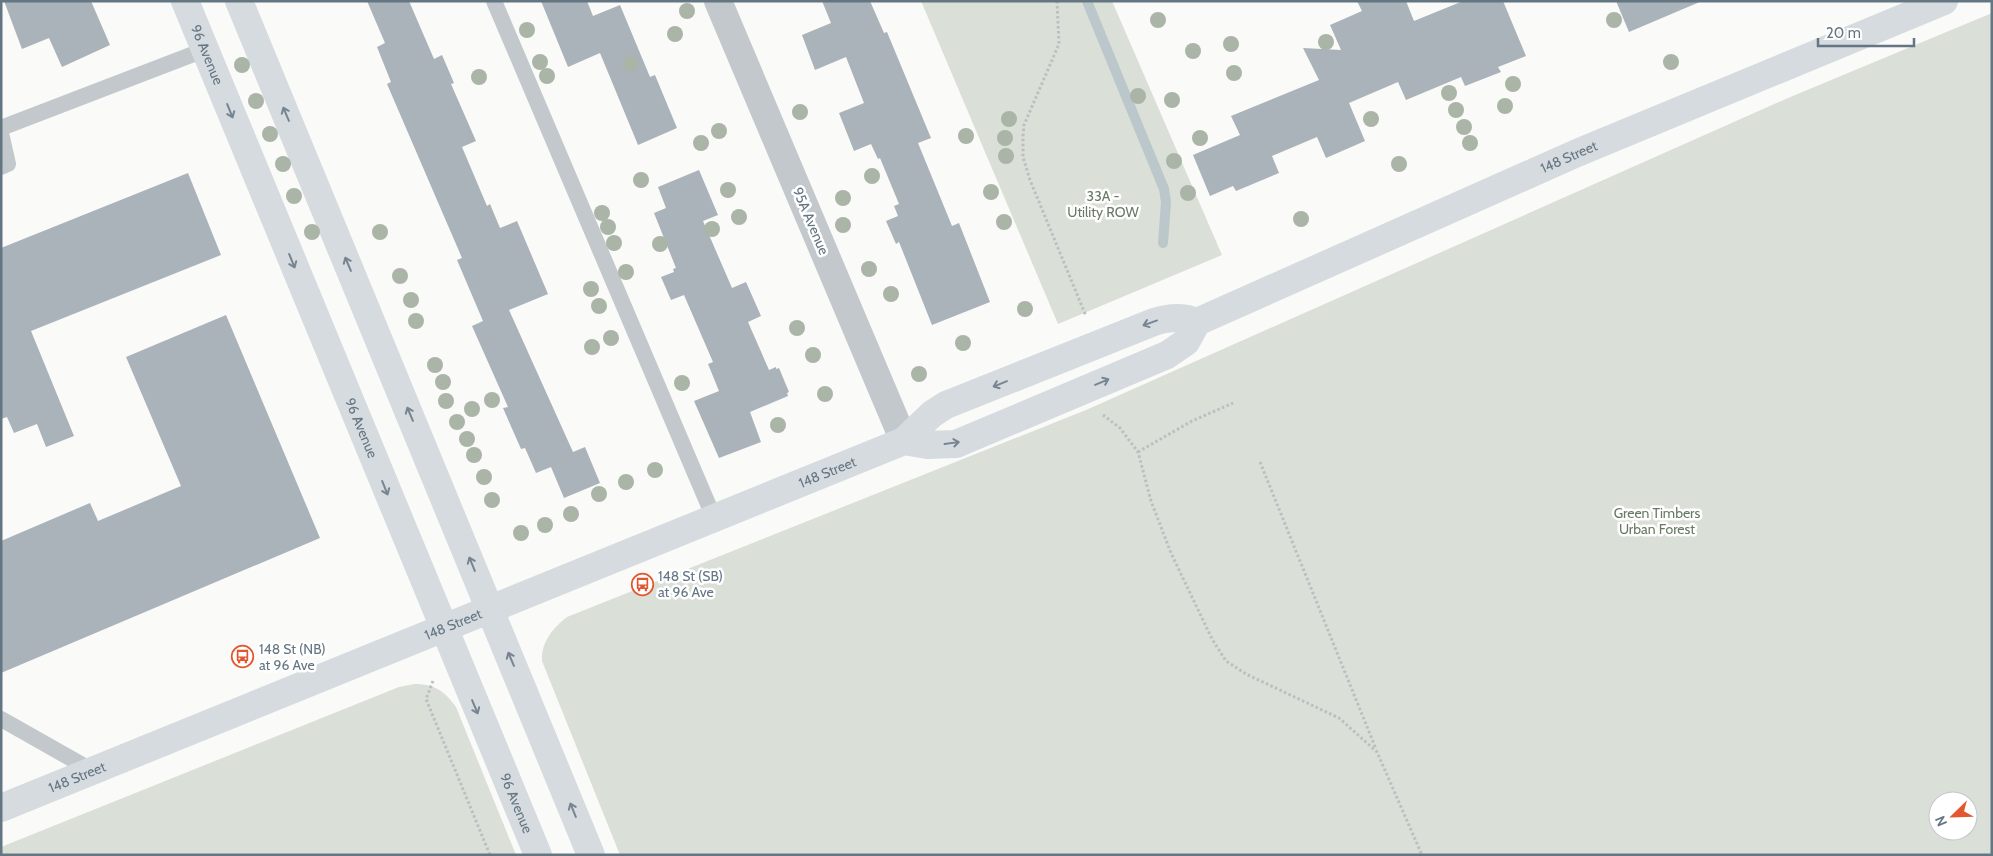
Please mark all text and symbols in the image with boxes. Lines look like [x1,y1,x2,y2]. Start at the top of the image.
scale bar [1818,15,1914,47]
street label: 96 Avenue [187,22,228,87]
text: 20 m [1826,24,1861,42]
one-way arrow [225,103,235,118]
one-way arrow [280,107,290,122]
street label: 148 Street [1537,137,1600,177]
street label: 95A Avenue [789,184,833,258]
park label: 33A - Utility ROW [1067,187,1139,221]
one-way arrow [288,254,297,269]
one-way arrow [342,257,352,272]
one-way arrow [1143,319,1159,328]
one-way arrow [1095,377,1110,386]
one-way arrow [992,380,1008,389]
street label: 96 Avenue [341,395,382,461]
one-way arrow [405,407,414,422]
one-way arrow [944,438,960,448]
street label: 148 Street [796,452,859,492]
one-way arrow [381,480,390,495]
park label: Green Timbers Urban Forest [1614,504,1701,538]
one-way arrow [467,557,477,572]
place label: 148 St (SB) at 96 Ave [658,567,723,601]
bus stop icon: 148 St (SB) at 96 Ave [630,572,654,596]
street label: 148 Street [422,604,485,644]
place label: 148 St (NB) at 96 Ave [259,640,326,674]
bus stop icon: 148 St (NB) at 96 Ave [231,645,255,669]
one-way arrow [506,652,516,667]
one-way arrow [472,699,481,714]
street label: 148 Street [46,757,109,797]
street label: 96 Avenue [496,770,537,836]
north arrow [1928,791,1978,841]
one-way arrow [567,802,576,817]
text: N [1931,813,1951,829]

